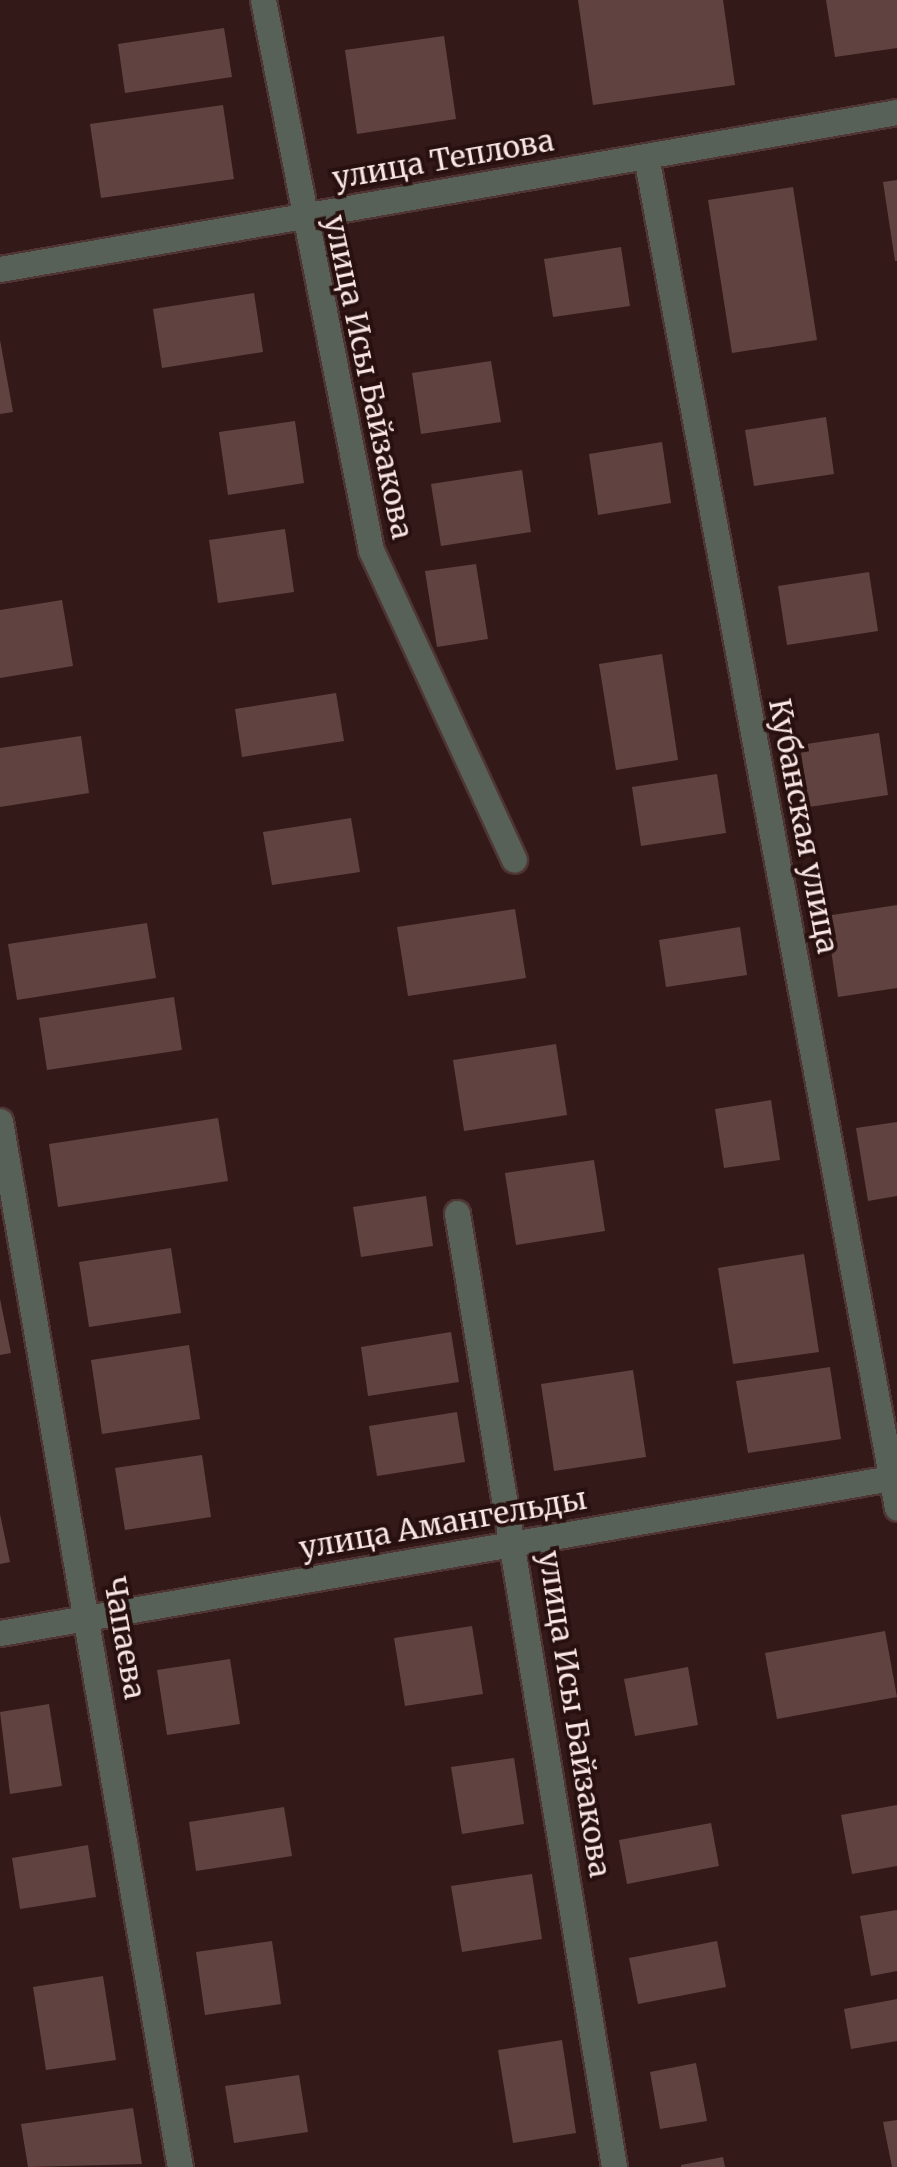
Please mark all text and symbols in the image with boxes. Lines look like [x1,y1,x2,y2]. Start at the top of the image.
street label: улица Теплова [330,122,556,196]
street label: улица Исы Байзакова [317,212,421,542]
street label: Кубанская улица [762,696,846,956]
street label: улица Амангельды [296,1480,590,1566]
street label: улица Исы Байзакова [531,1548,619,1880]
street label: Чапаева [97,1574,153,1702]

